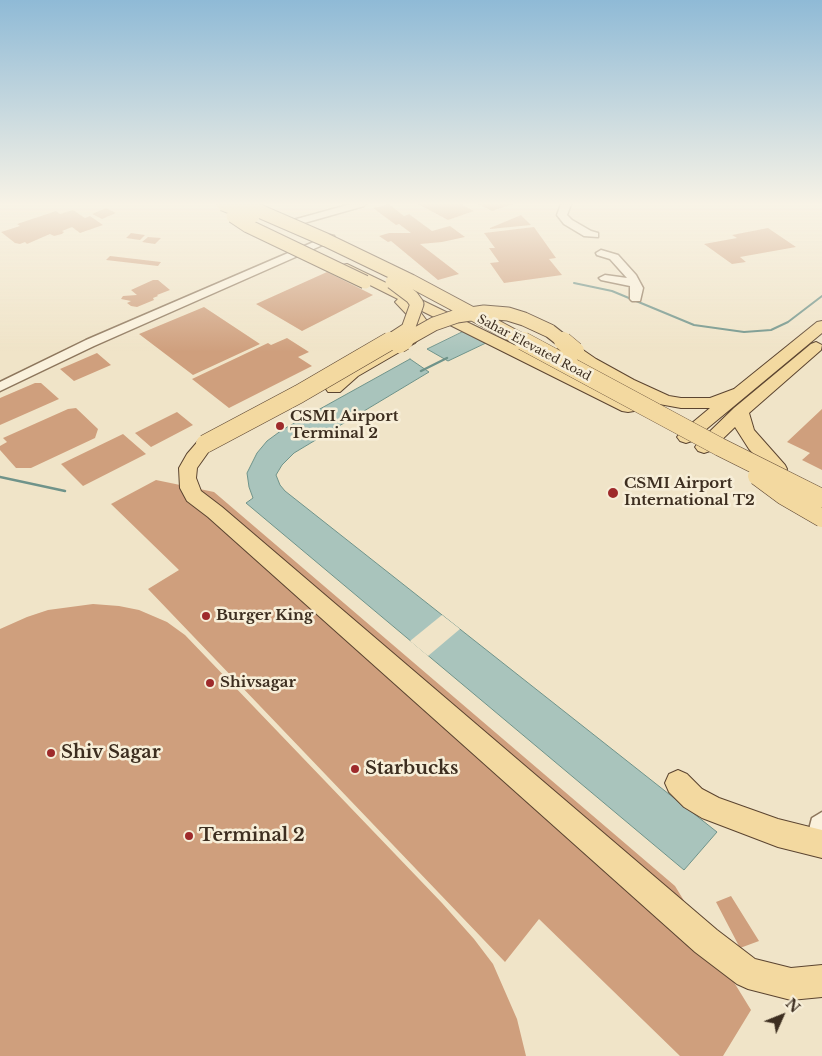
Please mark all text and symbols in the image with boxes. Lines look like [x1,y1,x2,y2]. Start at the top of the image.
street label: Sahar Elevated Road [475,312,593,384]
place label: CSMI Airport Terminal 2 [290,408,398,443]
marker: CSMI Airport Terminal 2 [274,420,286,432]
place label: CSMI Airport International T2 [624,475,755,510]
marker: CSMI Airport International T2 [606,486,620,500]
place label: Burger King [216,607,313,625]
marker: Burger King [200,610,212,622]
place label: Shivsagar [220,674,296,692]
marker: Shivsagar [204,677,216,689]
place label: Shiv Sagar [61,742,161,764]
marker: Shiv Sagar [45,747,57,759]
place label: Starbucks [365,758,458,780]
marker: Starbucks [349,763,361,775]
place label: Terminal 2 [199,825,305,847]
marker: Terminal 2 [183,830,195,842]
north arrow [757,991,807,1041]
text: N [782,995,804,1017]

